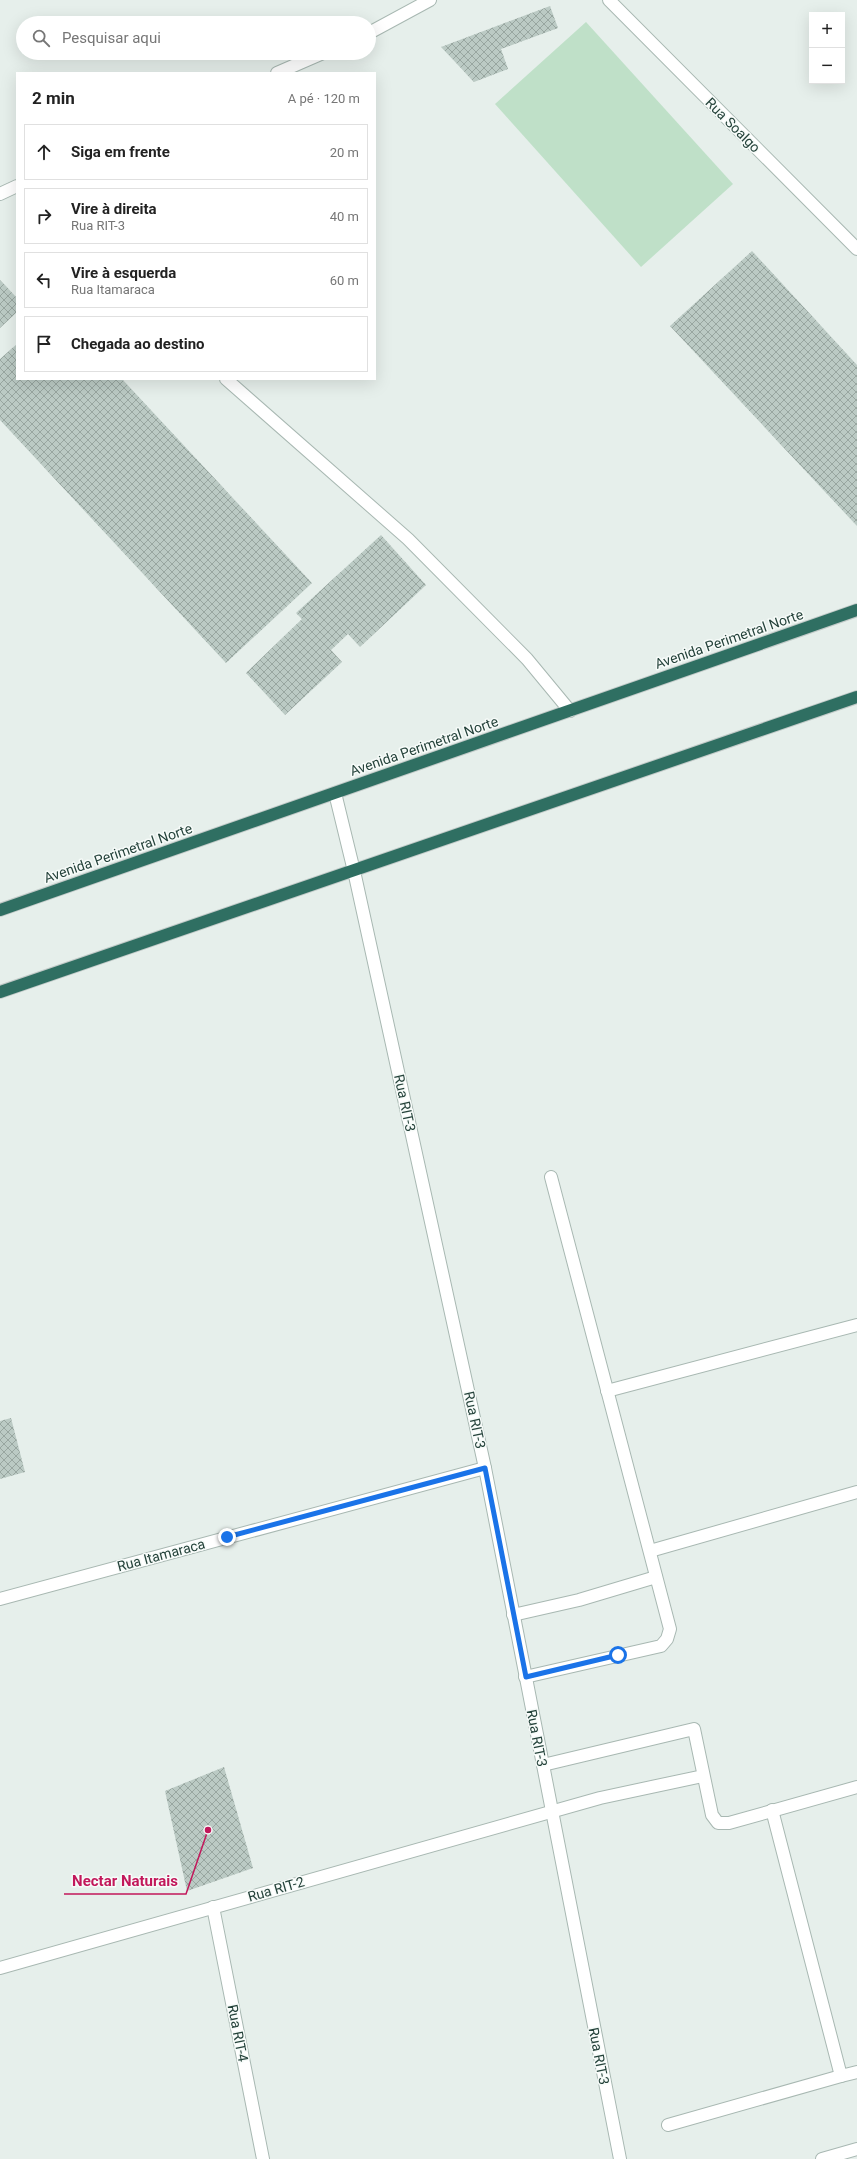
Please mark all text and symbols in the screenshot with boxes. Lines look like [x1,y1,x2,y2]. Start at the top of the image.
map controls [809,12,845,84]
button: + [809,12,845,48]
search box [16,16,376,60]
icon: search [30,27,52,49]
text: Pesquisar aqui [62,29,161,47]
button: − [809,48,845,84]
text: 2 min [32,88,75,108]
text: A pé · 120 m [288,91,360,106]
street label: Rua Soalgo [702,94,764,156]
icon: ahead [33,141,55,163]
text: Siga em frente [71,143,170,161]
text: 20 m [330,145,359,160]
text: Vire à direita [71,200,157,218]
icon: right [33,205,55,227]
text: 40 m [330,209,359,224]
text: Rua RIT-3 [71,218,125,233]
text: Vire à esquerda [71,264,176,282]
icon: left [33,269,55,291]
text: 60 m [330,273,359,288]
text: Rua Itamaraca [71,282,155,297]
icon: arrive [33,333,55,355]
text: Chegada ao destino [71,335,205,353]
street label: Avenida Perimetral Norte [653,606,805,672]
street label: Avenida Perimetral Norte [348,713,500,779]
street label: Avenida Perimetral Norte [42,820,194,886]
street label: Rua RIT-3 [391,1073,419,1133]
street label: Rua RIT-3 [461,1390,489,1450]
route end [218,1528,236,1546]
street label: Rua Itamaraca [115,1536,207,1574]
route start [609,1646,627,1664]
street label: Rua RIT-3 [524,1708,550,1768]
callout: Nectar Naturais [64,1867,186,1894]
text: Nectar Naturais [72,1872,178,1890]
street label: Rua RIT-2 [246,1873,306,1905]
street label: Rua RIT-4 [225,2003,251,2063]
street label: Rua RIT-3 [586,2026,612,2086]

